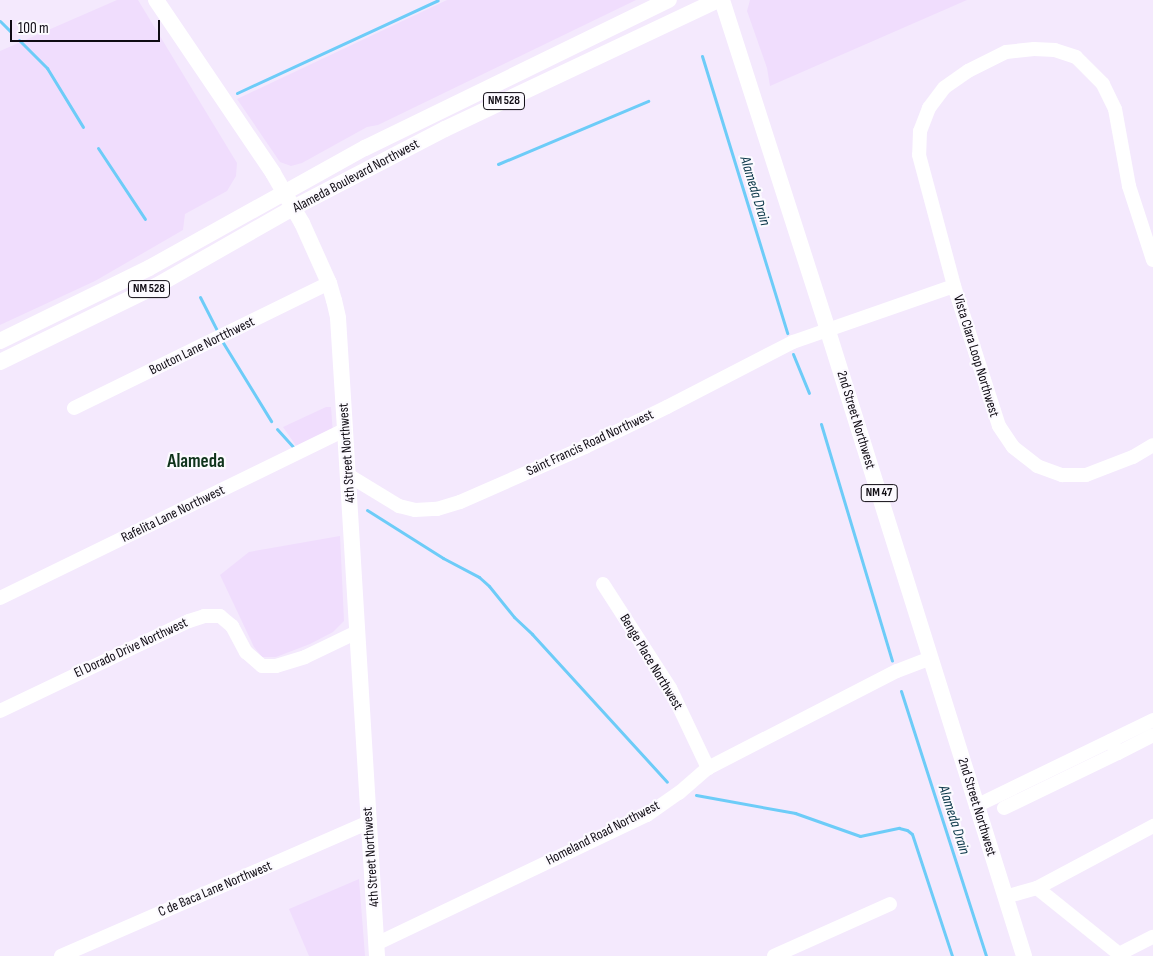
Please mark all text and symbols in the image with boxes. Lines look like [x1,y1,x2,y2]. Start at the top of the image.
scale bar [12,10,162,42]
text: 100 m [18,19,49,38]
road number: NM 528 [483,92,525,110]
street label: Alameda Boulevard Northwest [290,136,422,216]
water label: Alameda Drain [736,154,774,228]
road number: NM 528 [128,280,170,298]
street label: Vista Clara Loop Northwest [949,293,1003,419]
street label: Bouton Lane Nortthwest [147,313,257,379]
street label: 2nd Street Northwest [833,369,879,471]
street label: 4th Street Northwest [335,402,359,504]
street label: Saint Francis Road Northwest [524,406,656,480]
district label: Alameda [167,451,225,473]
street label: Rafelita Lane Northwest [119,482,227,546]
road number: NM 47 [860,483,898,502]
street label: Benge Place Northwest [616,611,686,713]
street label: El Dorado Drive Northwest [72,614,190,682]
street label: 2nd Street Northwest [954,756,1000,858]
water label: Alameda Drain [934,783,974,857]
street label: Homeland Road Northwest [543,797,663,869]
street label: 4th Street Northwest [359,806,383,908]
street label: C de Baca Lane Northwest [156,857,274,921]

